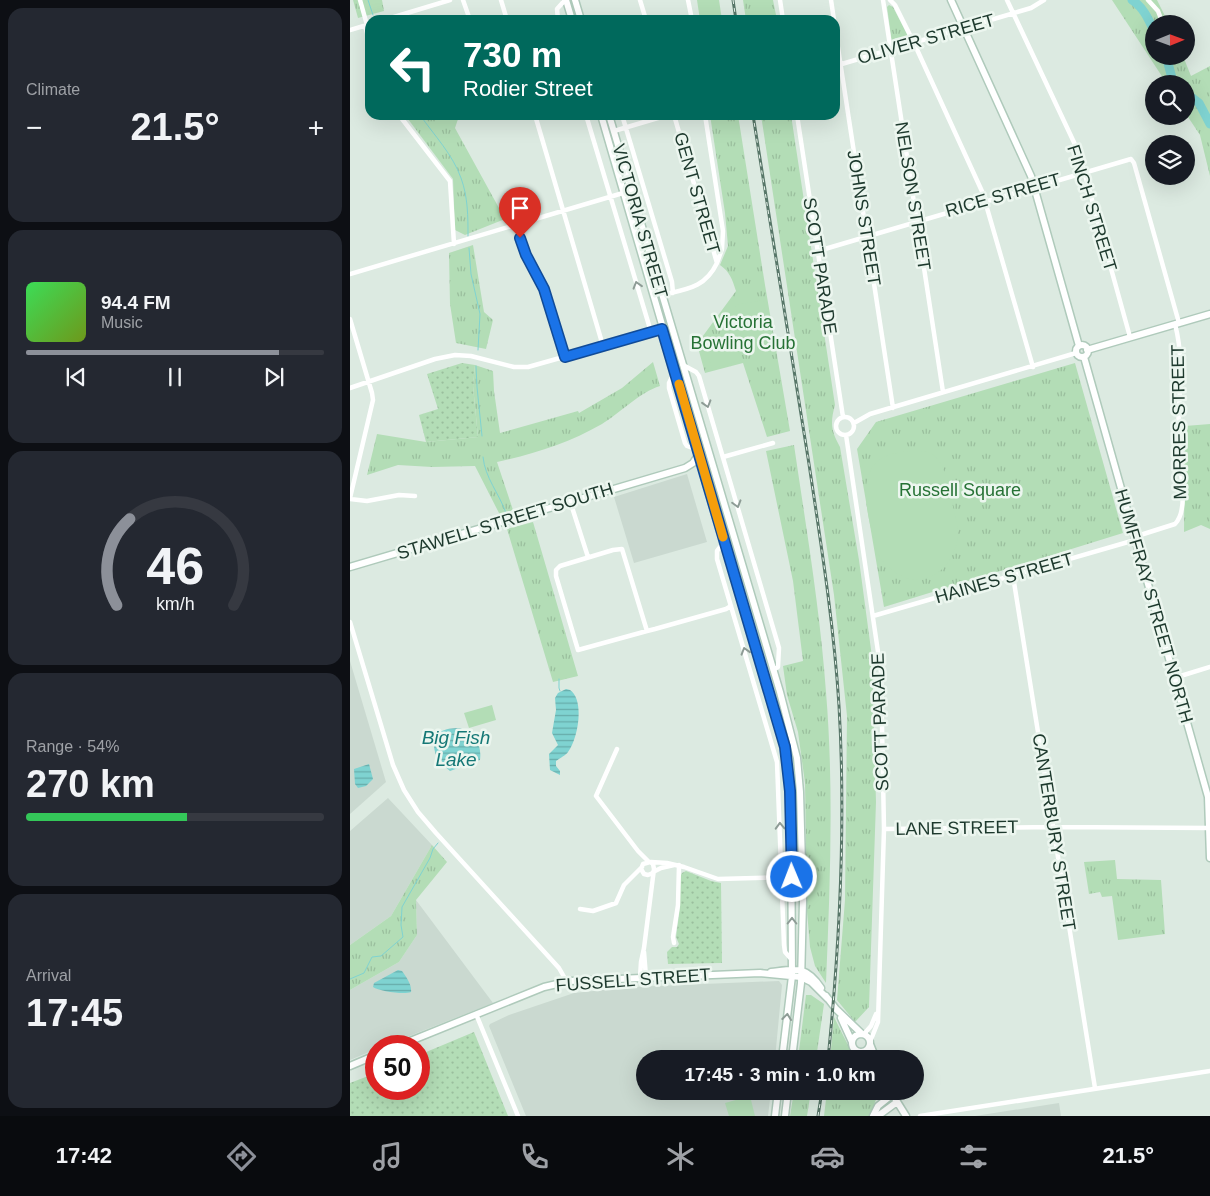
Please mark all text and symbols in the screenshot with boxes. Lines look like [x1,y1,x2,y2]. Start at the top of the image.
street label: OLIVER STREET [855,10,997,68]
north arrow [1145,15,1195,65]
map controls [1145,15,1195,185]
icon: left [380,35,445,100]
text: 730 m [463,35,562,74]
button: search [1145,75,1195,125]
text: Rodier Street [463,76,593,101]
text: Climate [26,81,80,98]
text: 21.5° [130,106,220,148]
text: − [26,112,42,143]
text: + [308,112,324,143]
street label: NELSON STREET [891,120,935,272]
street label: GENT STREET [670,130,724,256]
button: layers [1145,135,1195,185]
street label: VICTORIA STREET [608,141,672,301]
street label: FINCH STREET [1063,142,1121,274]
street label: JOHNS STREET [843,149,885,287]
street label: RICE STREET [943,169,1063,221]
pin [499,187,541,238]
icon: arrive [506,194,534,222]
street label: SCOTT PARADE [799,196,841,336]
one-way arrow [632,282,642,290]
text: 94.4 FM [101,292,171,313]
park label: Victoria Bowling Club [690,312,796,353]
text: Music [101,314,143,331]
street label: MORRES STREET [1168,344,1190,500]
icon: previous [62,363,90,391]
icon: pause [161,363,189,391]
icon: next [260,363,288,391]
one-way arrow [702,399,712,407]
street label: STAWELL STREET SOUTH [394,479,616,563]
park label: Russell Square [899,480,1021,500]
street label: HUMFFRAY STREET NORTH [1111,487,1197,725]
one-way arrow [731,499,741,507]
text: 46 [146,537,204,595]
street label: HAINES STREET [932,549,1076,607]
text: km/h [156,594,194,614]
one-way arrow [740,647,750,656]
street label: SCOTT PARADE [868,653,892,791]
water label: Big Fish Lake [422,727,490,770]
street label: CANTERBURY STREET [1029,732,1079,932]
text: Range · 54% [26,738,119,755]
text: 270 km [26,763,155,805]
street label: LANE STREET [895,817,1019,839]
one-way arrow [774,822,785,830]
position arrow [765,850,817,902]
one-way arrow [787,917,797,924]
street label: FUSSELL STREET [555,965,711,995]
text: Arrival [26,967,71,984]
text: 17:45 [26,992,123,1034]
one-way arrow [781,1013,792,1021]
speed limit sign: 50 [365,1035,430,1100]
text: 17:45 · 3 min · 1.0 km [684,1064,876,1085]
icon: directions [224,1139,259,1174]
icon: music [370,1139,405,1174]
icon: phone [517,1139,552,1174]
icon: climate [663,1139,698,1174]
icon: car [810,1139,845,1174]
icon: filters [956,1139,991,1174]
text: 17:42 [56,1143,112,1168]
text: 21.5° [1103,1143,1154,1168]

